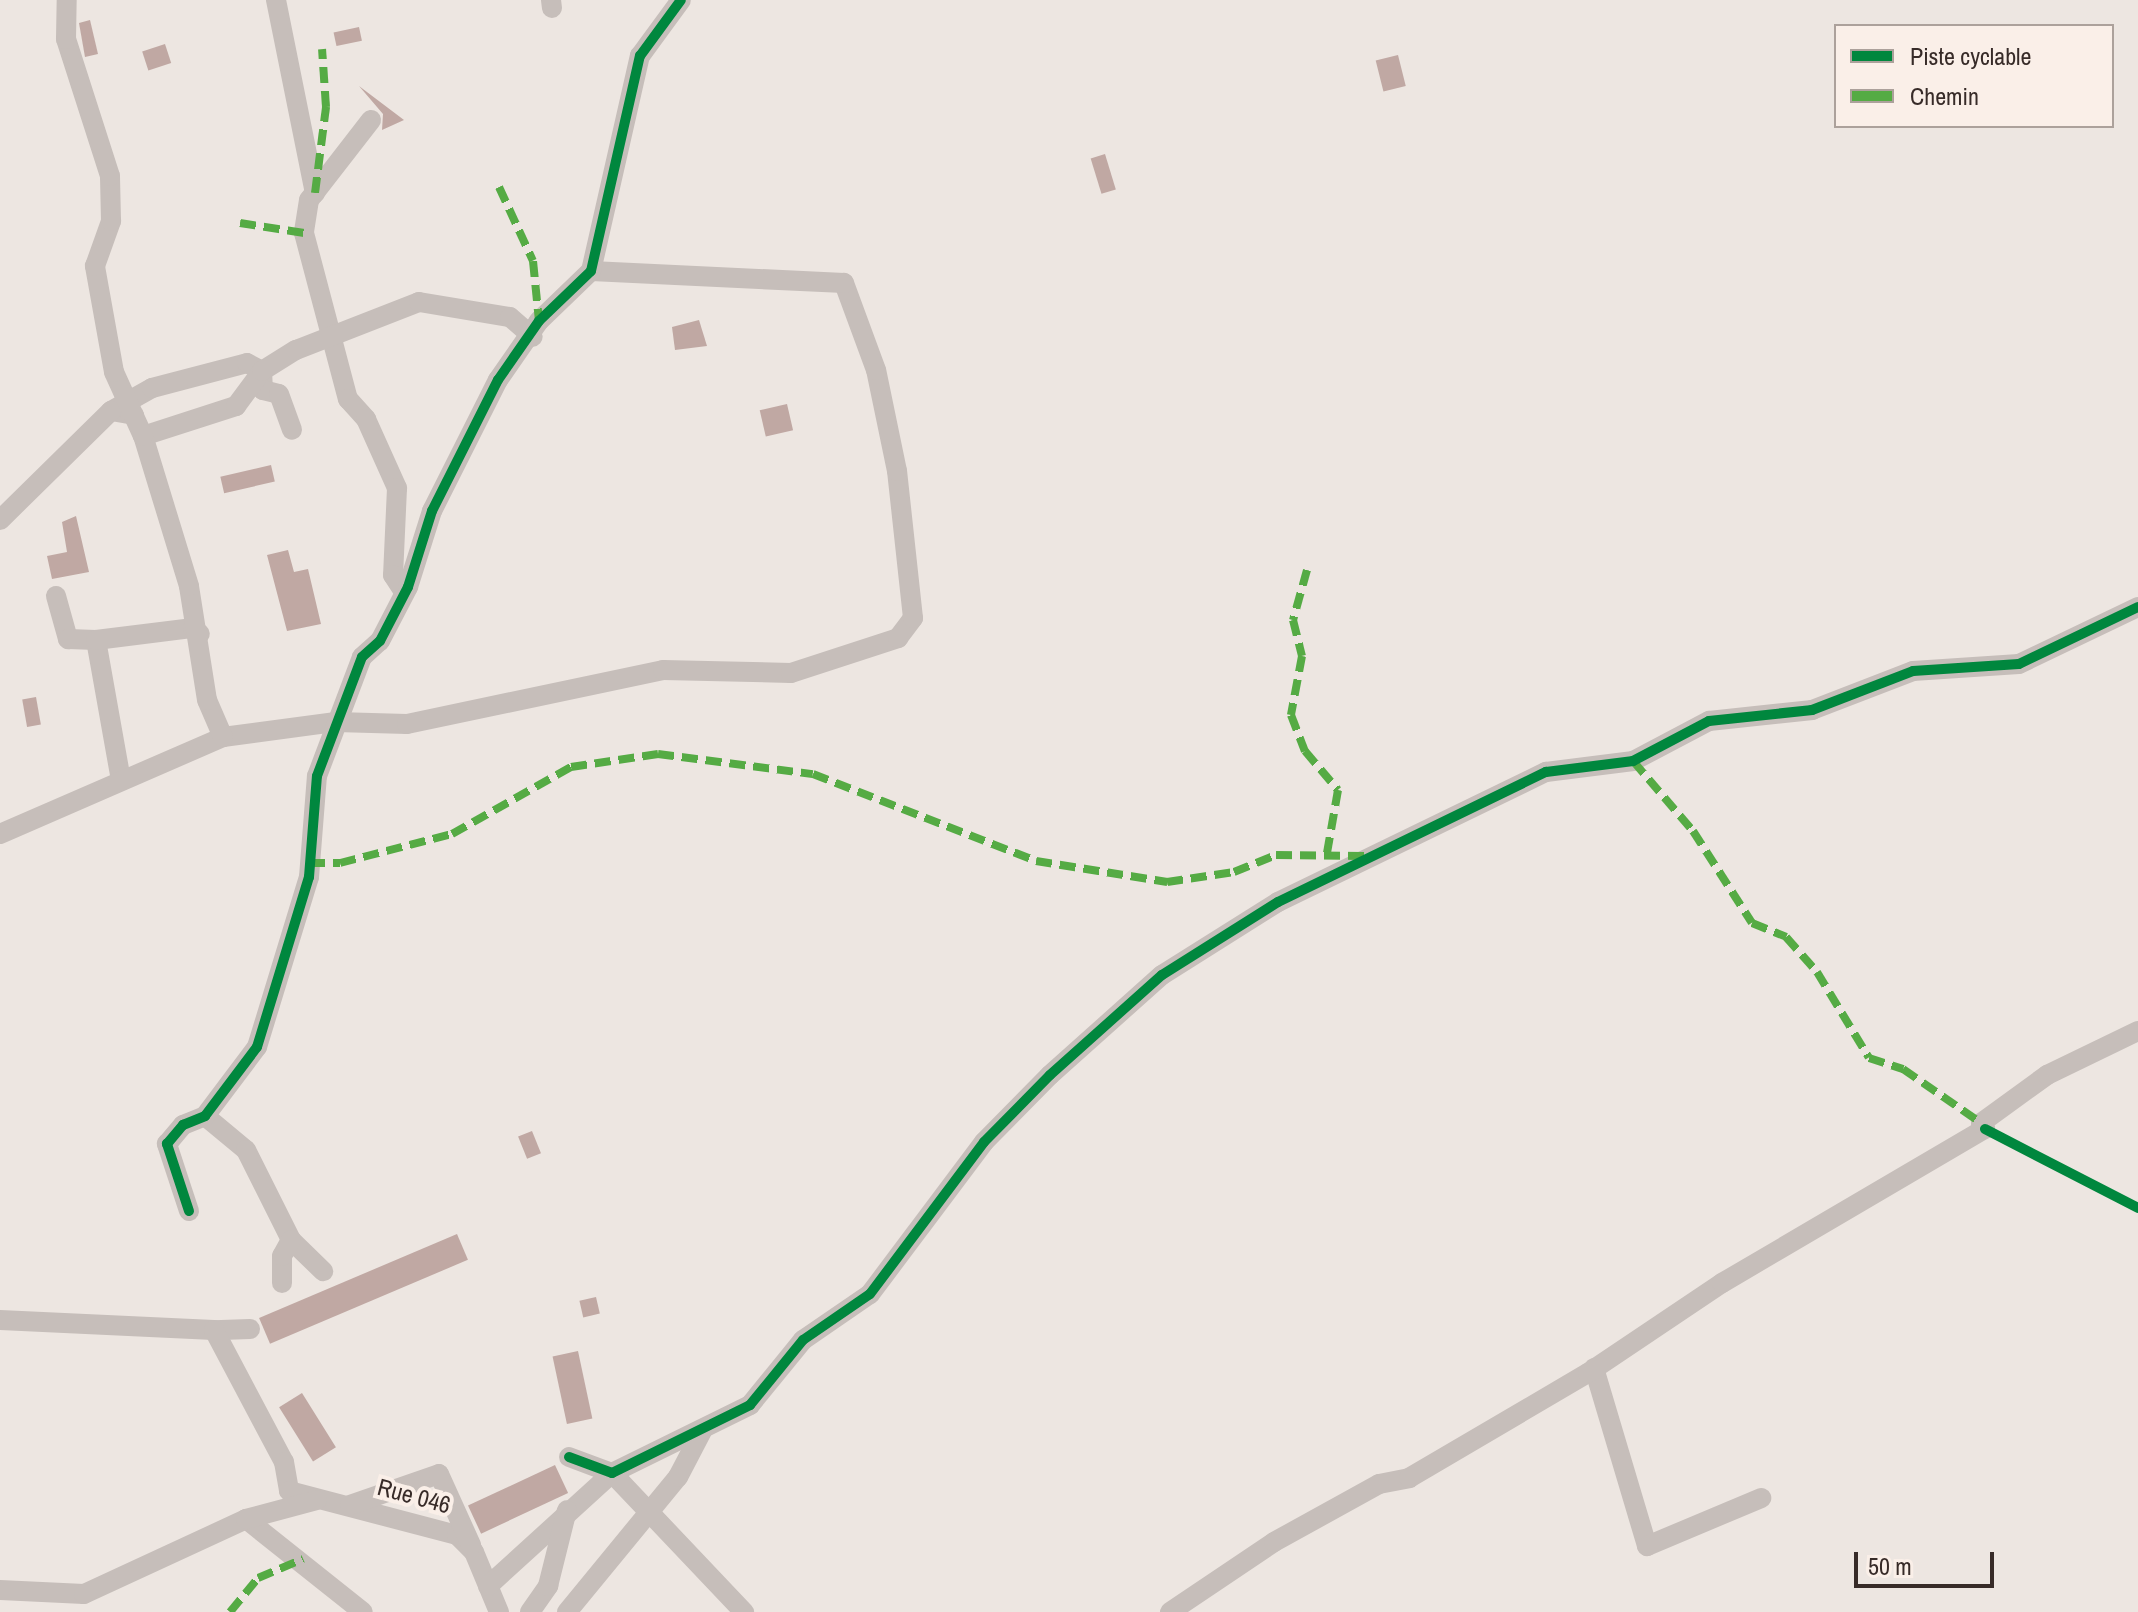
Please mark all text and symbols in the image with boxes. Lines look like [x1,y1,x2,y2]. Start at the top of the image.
legend [1834,24,2114,128]
text: Piste cyclable [1910,40,2031,72]
text: Chemin [1910,80,1979,112]
street label: Rue 046 [374,1472,454,1520]
scale bar [1858,1536,1998,1586]
text: 50 m [1868,1550,1912,1582]

